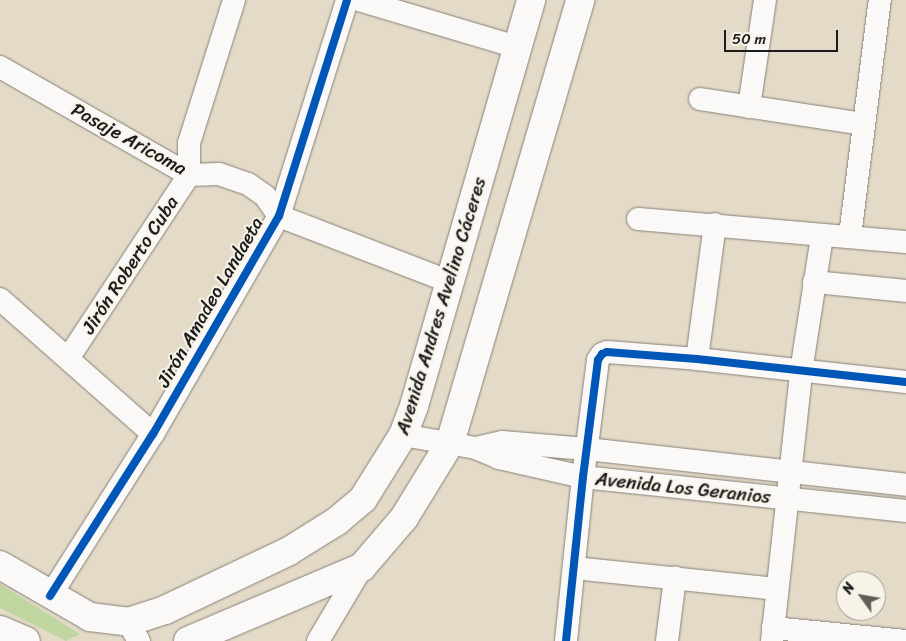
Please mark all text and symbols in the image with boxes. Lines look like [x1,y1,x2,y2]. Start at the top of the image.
scale bar [726,20,840,52]
text: 50 m [732,26,766,52]
street label: Pasaje Aricoma [67,98,191,180]
street label: Avenida Andres Avelino Cáceres [391,175,491,437]
street label: Jirón Roberto Cuba [77,192,183,338]
street label: Jirón Amadeo Landaeta [152,213,268,391]
street label: Avenida Los Geranios [595,468,771,508]
north arrow [836,571,886,621]
text: N [836,578,862,599]

